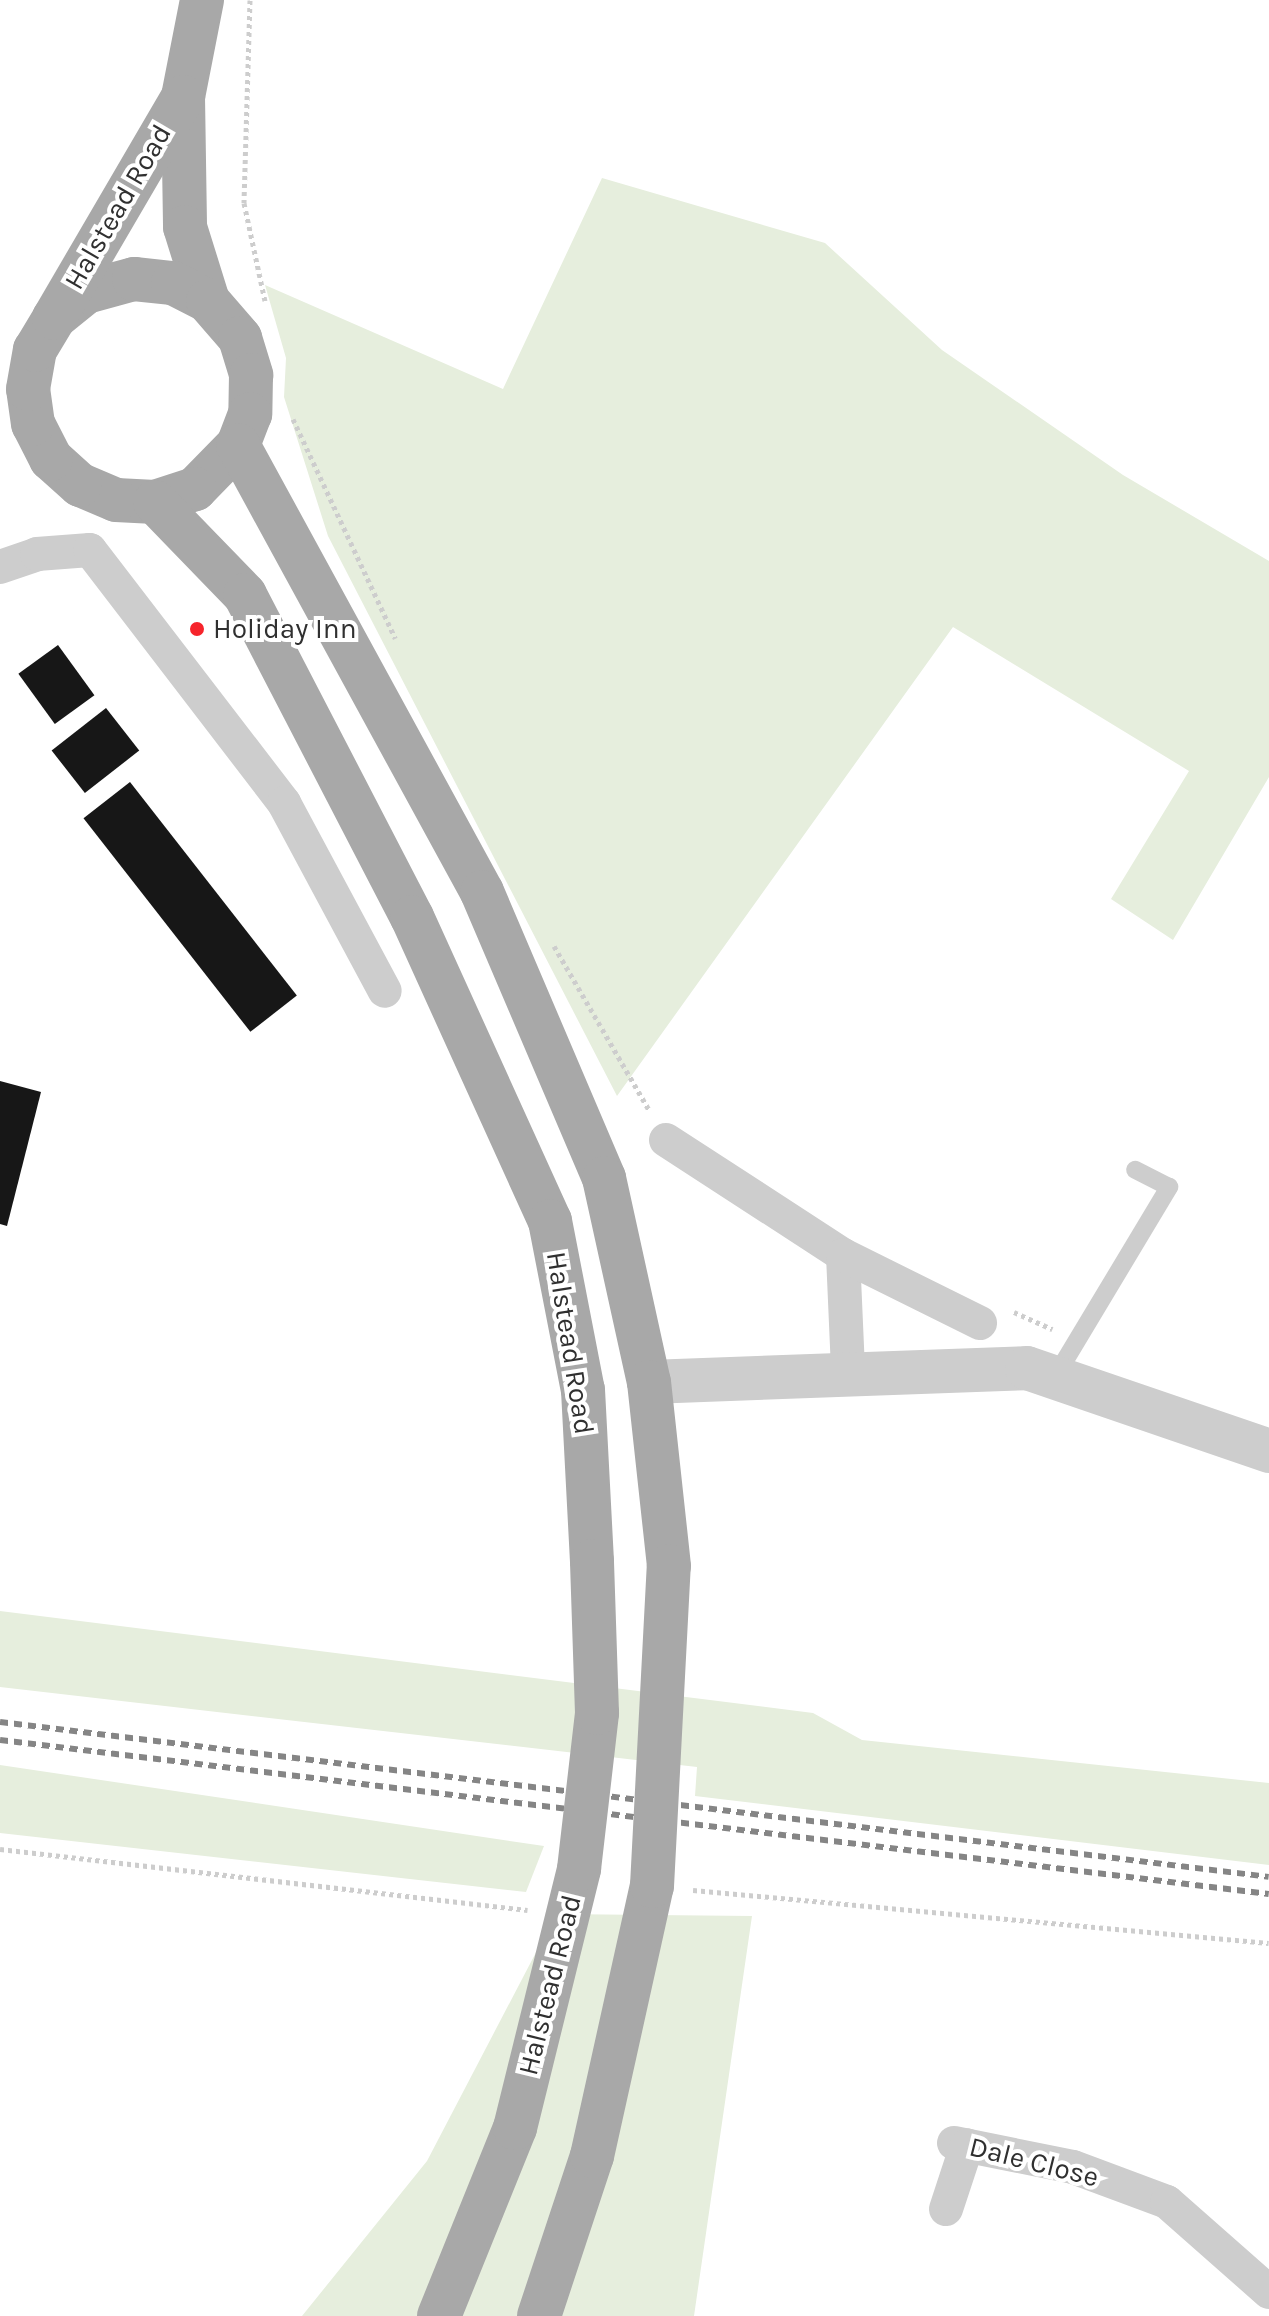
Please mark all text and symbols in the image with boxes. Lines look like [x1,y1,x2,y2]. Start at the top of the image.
street label: Halstead Road [57,119,179,295]
place label: Holiday Inn [213,612,357,646]
marker: Holiday Inn [188,620,206,638]
street label: Halstead Road [539,1249,601,1437]
street label: Halstead Road [511,1891,589,2079]
street label: Dale Close [966,2130,1102,2194]

